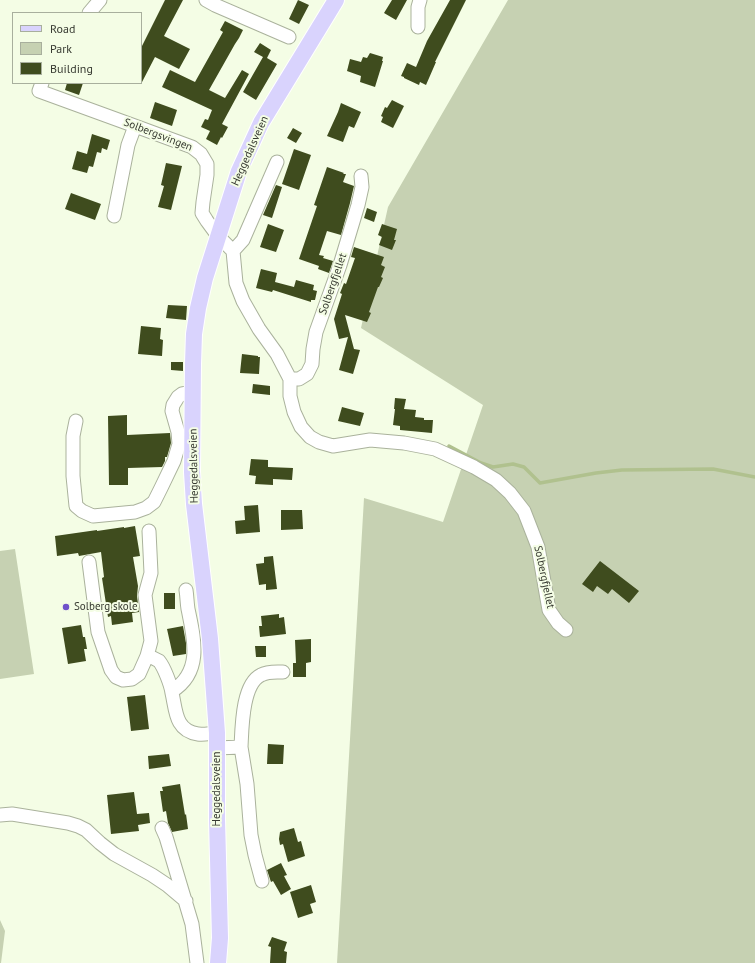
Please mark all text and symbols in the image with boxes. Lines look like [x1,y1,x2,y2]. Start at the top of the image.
legend [12,12,142,84]
text: Road [50,21,75,36]
text: Park [50,41,72,56]
text: Building [50,61,93,76]
street label: Heggedalsveien [229,114,271,188]
street label: Solbergsvingen [122,116,194,154]
street label: Solbergfjellet [316,252,350,316]
street label: Heggedalsveien [187,428,201,504]
street label: Solbergfjellet [531,544,557,610]
place label: Solberg skole [74,600,138,614]
marker: Solberg skole [61,602,71,612]
street label: Heggedalsveien [210,752,224,826]

